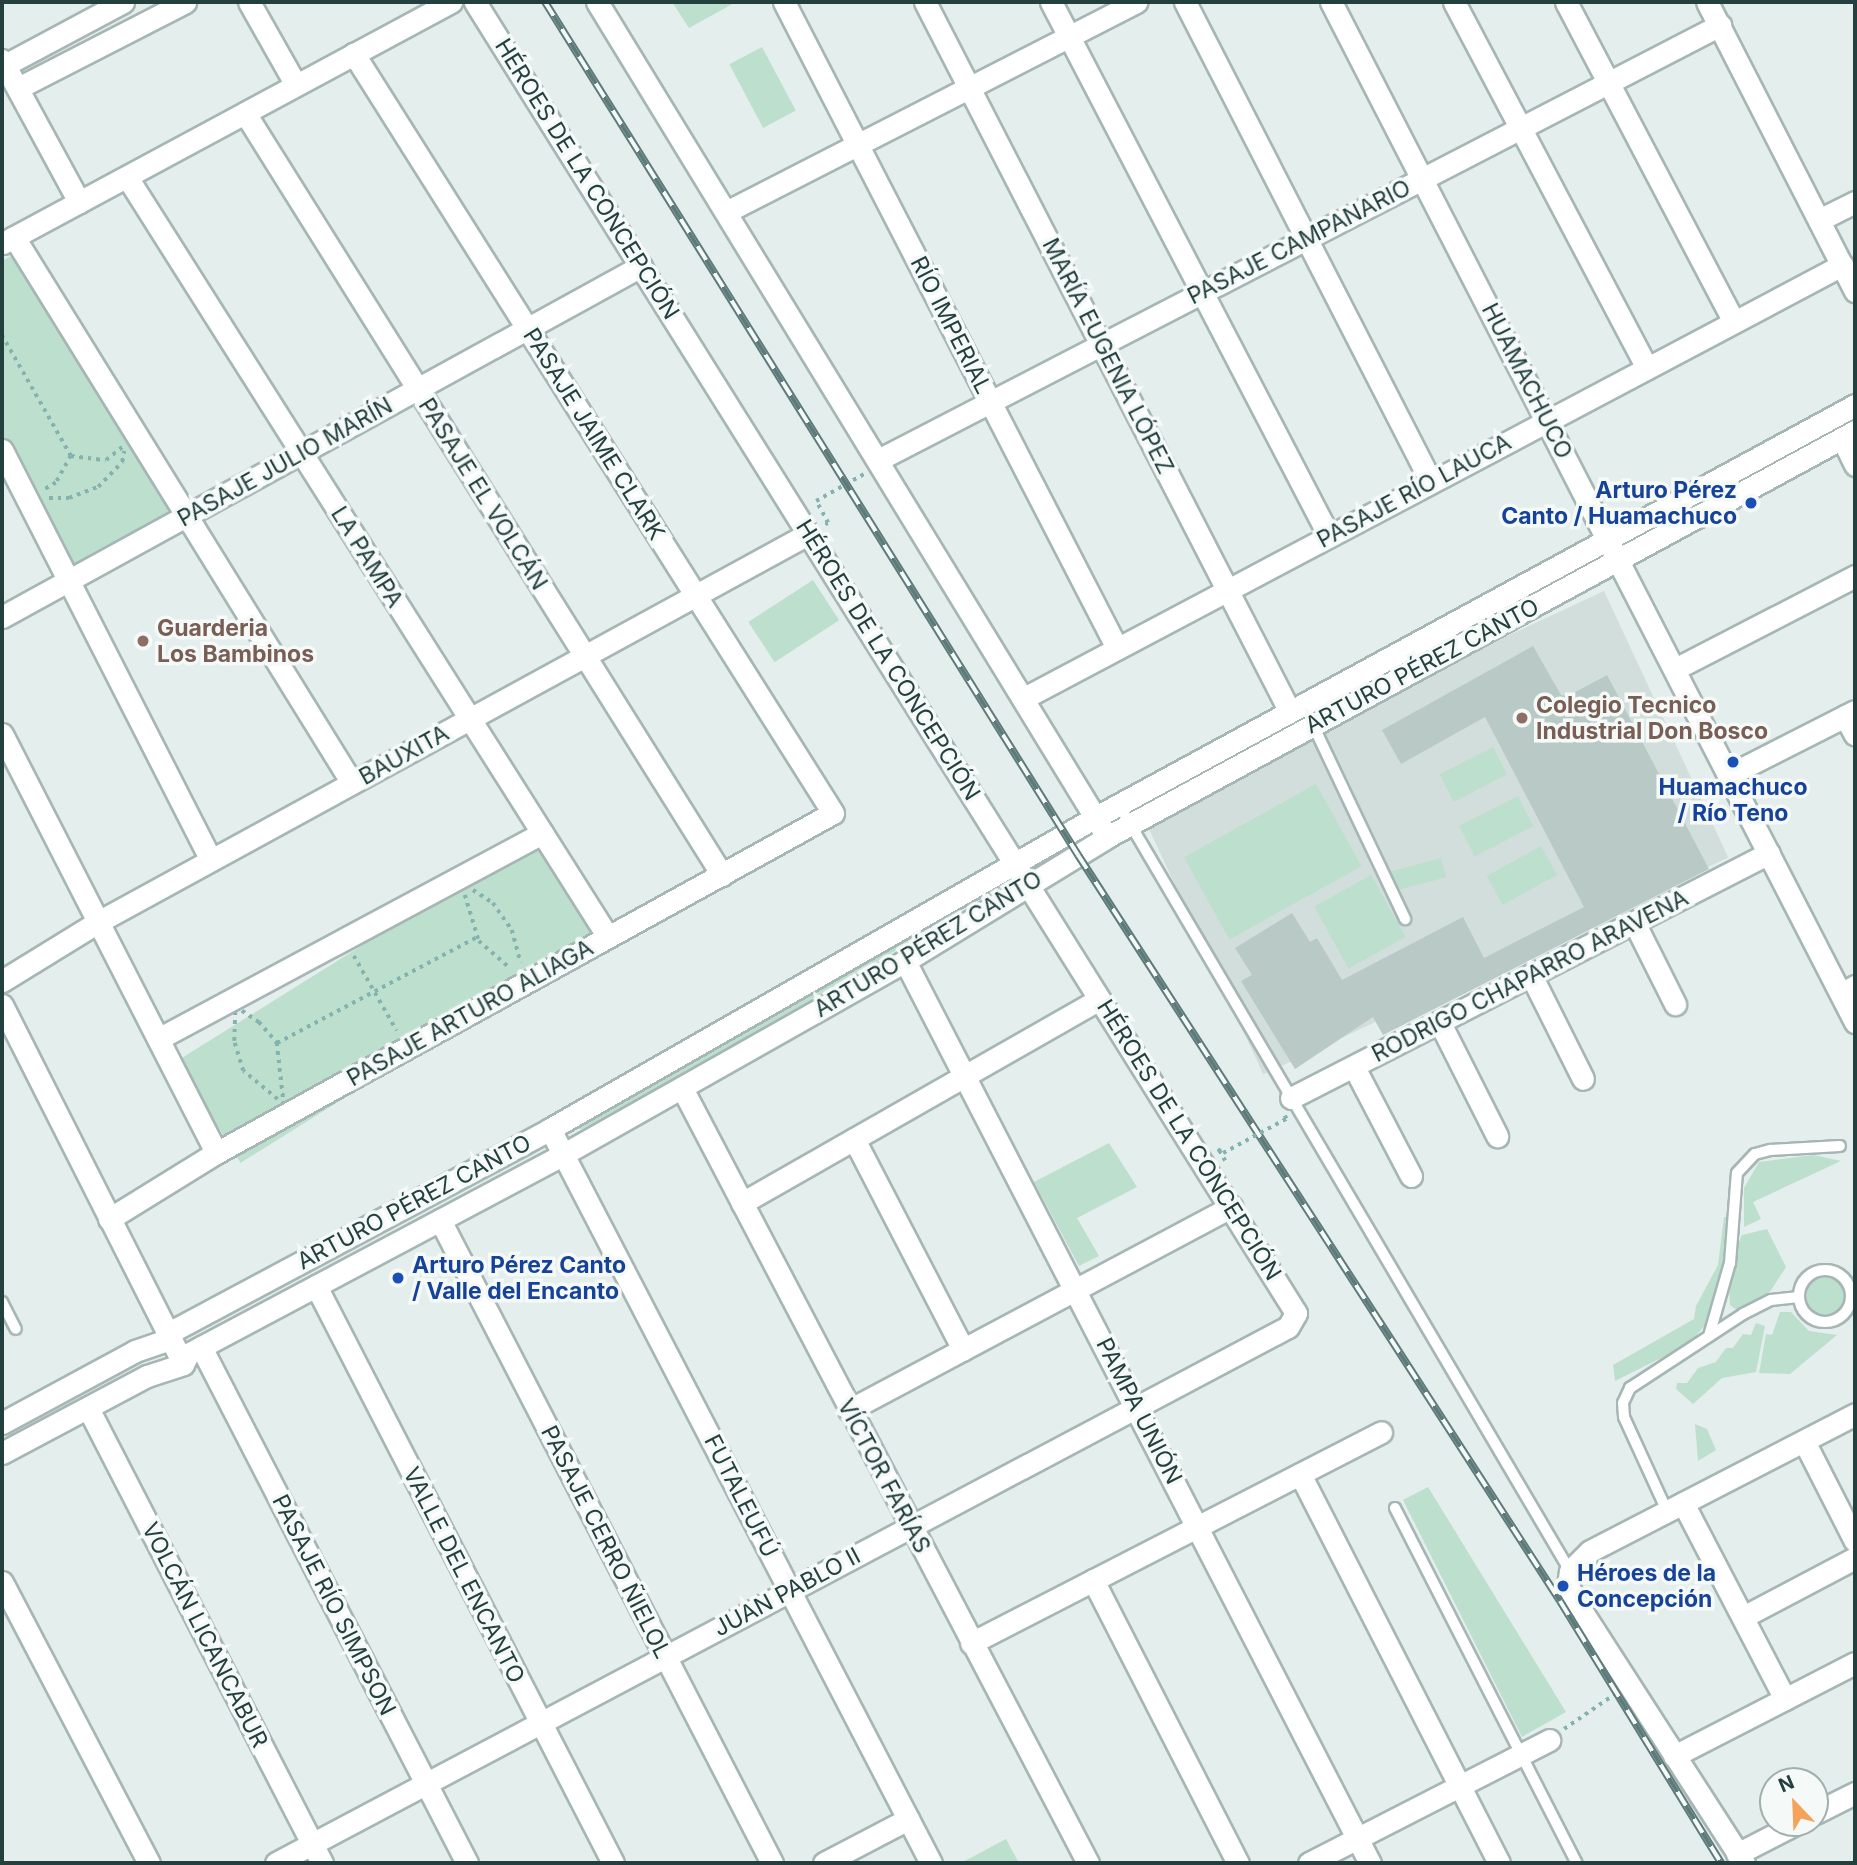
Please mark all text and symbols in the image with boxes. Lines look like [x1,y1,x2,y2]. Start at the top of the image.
street label: HÉROES DE LA CONCEPCIÓN [489,34,685,324]
street label: PASAJE CAMPANARIO [1183,174,1415,310]
street label: MARÍA EUGENIA LÓPEZ [1037,234,1179,478]
street label: RÍO IMPERIAL [905,252,997,398]
street label: HUAMACHUCO [1476,299,1578,463]
street label: PASAJE JAIME CLARK [517,323,671,545]
street label: PASAJE JULIO MARÍN [173,391,397,533]
street label: PASAJE EL VOLCÁN [413,393,553,595]
street label: PASAJE RÍO LAUCA [1312,428,1516,554]
place label: Arturo Pérez Canto / Huamachuco [1501,476,1737,530]
marker: Arturo Pérez Canto / Huamachuco [1743,495,1759,511]
street label: LA PAMPA [325,501,409,613]
street label: HÉROES DE LA CONCEPCIÓN [790,515,986,805]
street label: ARTURO PÉREZ CANTO [1300,593,1544,739]
place label: Guarderia Los Bambinos [157,614,314,668]
marker: Guarderia Los Bambinos [135,633,151,649]
place label: Colegio Tecnico Industrial Don Bosco [1536,691,1768,745]
marker: Colegio Tecnico Industrial Don Bosco [1514,710,1530,726]
street label: BAUXITA [354,719,454,791]
marker: Huamachuco / Río Teno [1725,754,1741,770]
place label: Huamachuco / Río Teno [1658,773,1808,827]
street label: ARTURO PÉREZ CANTO [809,865,1047,1023]
street label: RODRIGO CHAPARRO ARAVENA [1367,884,1693,1068]
street label: PASAJE ARTURO ALIAGA [342,934,598,1092]
street label: HÉROES DE LA CONCEPCIÓN [1091,995,1287,1285]
street label: ARTURO PÉREZ CANTO [292,1129,536,1275]
place label: Arturo Pérez Canto / Valle del Encanto [412,1251,626,1305]
marker: Arturo Pérez Canto / Valle del Encanto [390,1270,406,1286]
street label: PAMPA UNIÓN [1090,1333,1188,1489]
street label: VÍCTOR FARÍAS [832,1394,936,1558]
street label: PASAJE CERRO ÑIELOL [535,1421,677,1663]
street label: FUTALEUFÚ [698,1430,784,1562]
street label: VALLE DEL ENCANTO [397,1462,531,1688]
street label: PASAJE RÍO SIMPSON [266,1490,402,1720]
street label: VOLCÁN LICANCABUR [136,1518,274,1752]
street label: JUAN PABLO II [709,1542,865,1642]
place label: Héroes de la Concepción [1577,1559,1716,1613]
marker: Héroes de la Concepción [1555,1578,1571,1594]
north arrow [1759,1767,1829,1837]
text: N [1775,1771,1798,1797]

